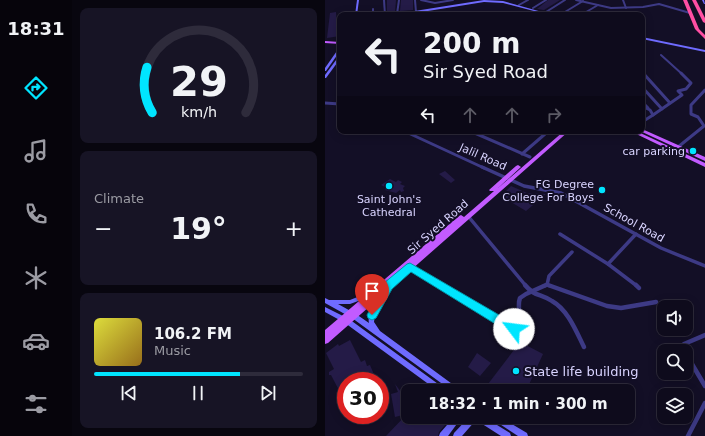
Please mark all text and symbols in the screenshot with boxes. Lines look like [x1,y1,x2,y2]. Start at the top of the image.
text: 18:31 [7,18,65,39]
text: 200 m [423,27,520,60]
icon: left [357,28,409,80]
text: 29 [170,57,227,106]
text: Sir Syed Road [423,61,548,82]
icon: directions [22,74,50,102]
text: km/h [180,104,217,120]
icon: left [417,104,439,126]
icon: ahead [459,104,481,126]
icon: ahead [501,104,523,126]
icon: right [543,104,565,126]
icon: music [22,137,50,165]
street label: Jalil Road [456,140,509,173]
place label: car parking [623,145,685,158]
marker: car parking [688,146,698,156]
place label: FG Degree College For Boys [502,178,594,204]
marker: Saint John's Cathedral [384,181,394,191]
marker: FG Degree College For Boys [597,185,607,195]
text: Climate [94,191,144,206]
place label: Saint John's Cathedral [357,193,421,219]
street label: Sir Syed Road [405,197,471,257]
icon: phone [22,200,50,228]
street label: School Road [601,201,667,245]
text: 19° [170,211,227,246]
text: − [94,216,112,241]
text: + [285,216,303,241]
icon: climate [22,264,50,292]
pin [355,274,389,315]
icon: arrive [361,280,383,302]
map controls [657,300,693,424]
button: sound [657,300,693,336]
position arrow [493,308,535,350]
text: 106.2 FM [154,325,232,343]
icon: car [22,327,50,355]
text: Music [154,343,191,358]
button: search [657,344,693,380]
place label: State life building [524,364,639,379]
marker: State life building [511,366,521,376]
speed limit sign: 30 [337,372,389,424]
icon: previous [118,382,140,404]
icon: pause [187,382,209,404]
icon: next [257,382,279,404]
button: layers [657,388,693,424]
icon: filters [22,390,50,418]
text: 18:32 · 1 min · 300 m [428,395,608,413]

